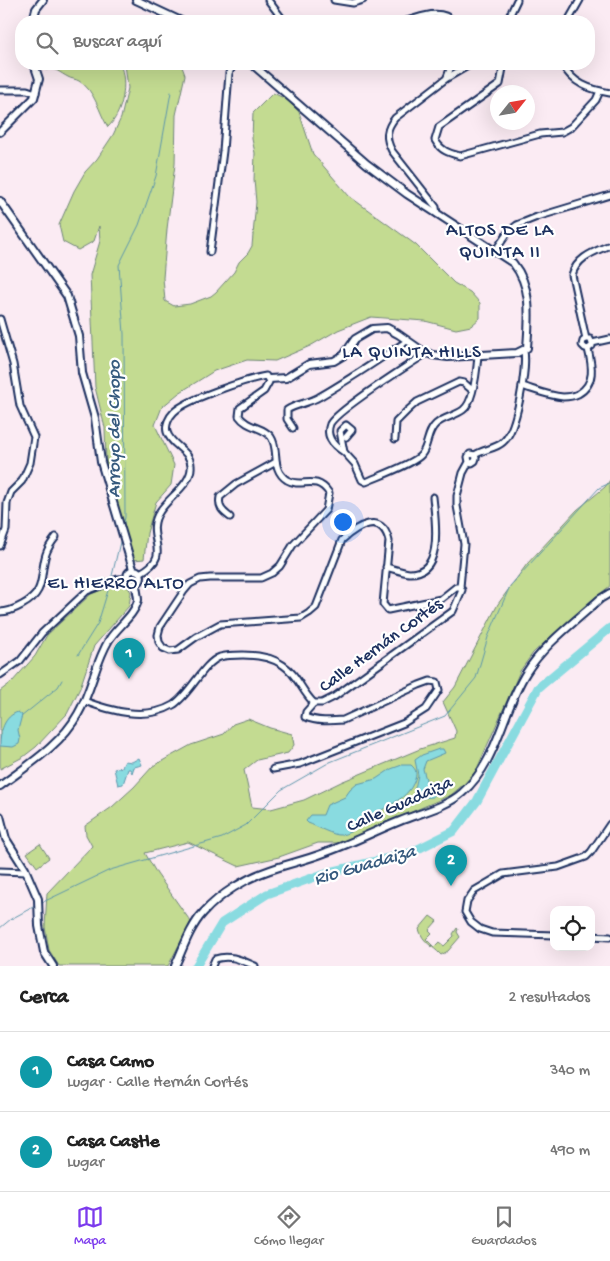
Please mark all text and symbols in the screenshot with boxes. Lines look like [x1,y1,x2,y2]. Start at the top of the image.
search box [15,15,595,70]
icon: search [33,29,61,57]
text: Buscar aquí [73,31,162,54]
north arrow [490,85,535,130]
district label: ALTOS DE LA QUINTA II [446,220,555,265]
district label: LA QUINTA HILLS [342,342,482,365]
water label: Arroyo del Chopo [104,359,127,498]
your location [330,509,356,535]
district label: EL HIERRO ALTO [47,573,185,596]
street label: Calle Hernán Cortés [316,593,448,698]
pin: 1 [113,638,145,679]
street label: Calle Guadaiza [344,772,457,838]
water label: Rio Guadaiza [312,840,420,892]
pin: 2 [435,845,467,886]
map controls [550,906,595,951]
button: locate [550,906,595,951]
text: Cerca [20,986,68,1011]
text: 2 resultados [509,989,590,1008]
text: Casa Camo [67,1051,154,1074]
text: 1 [33,1062,39,1081]
text: 340 m [550,1062,590,1081]
text: Lugar · Calle Hernán Cortés [67,1074,248,1093]
text: Casa Castle [67,1131,159,1154]
text: 2 [32,1142,40,1161]
text: 490 m [550,1142,590,1161]
text: Lugar [67,1154,104,1173]
tab: Mapa [74,1203,106,1250]
tab: Cómo llegar [254,1203,323,1250]
tab: Guardados [471,1203,536,1250]

